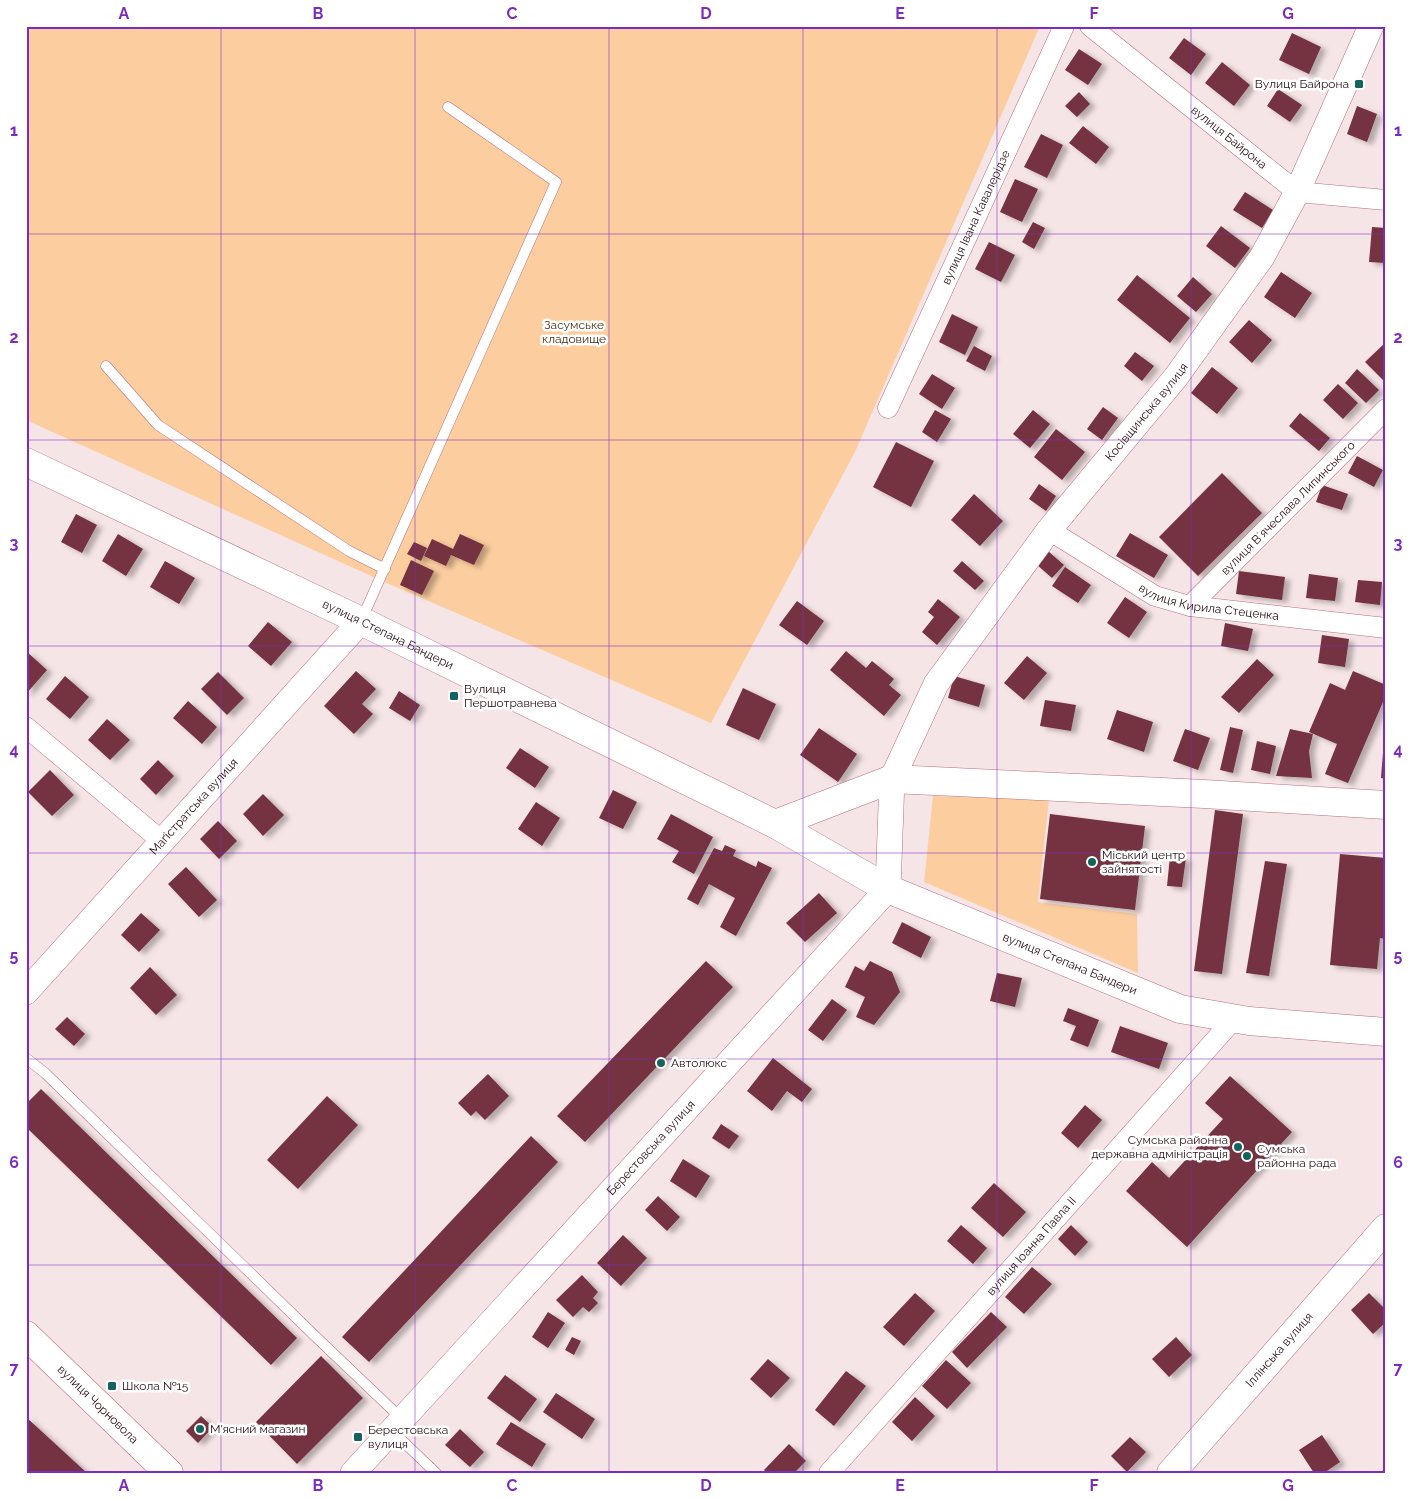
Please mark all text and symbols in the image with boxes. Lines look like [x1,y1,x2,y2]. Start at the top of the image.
text: A [119,4,130,23]
text: B [313,4,324,23]
text: C [507,4,518,23]
text: D [700,4,712,23]
text: E [895,4,905,23]
text: F [1089,4,1099,23]
text: G [1282,4,1294,23]
place label: Вулиця Байрона [1255,77,1349,91]
marker: Вулиця Байрона [1353,78,1365,90]
street label: вулиця Байрона [1188,103,1269,172]
text: 1 [10,121,18,140]
text: 1 [1394,121,1402,140]
street label: вулиця Івана Кавалерідзе [939,148,1013,287]
park label: Засумське кладовище [542,318,606,346]
text: 2 [9,328,19,347]
text: 2 [1393,328,1403,347]
street label: Косівщинська вулиця [1102,360,1191,464]
street label: вулиця Вʼячеслава Липинського [1218,438,1358,578]
text: 3 [10,534,19,553]
text: 3 [1394,534,1403,553]
street label: вулиця Кирила Стеценка [1136,581,1280,623]
street label: вулиця Степана Бандери [320,597,456,672]
place label: Вулиця Першотравнева [464,682,557,710]
marker: Вулиця Першотравнева [448,690,460,702]
text: 4 [9,740,19,759]
text: 4 [1393,740,1403,759]
street label: Маґістратська вулиця [147,755,241,857]
place label: Міський центр зайнятості [1102,848,1185,876]
marker: Міський центр зайнятості [1086,856,1098,868]
street label: вулиця Степана Бандери [1001,930,1139,998]
text: 5 [10,946,19,965]
text: 5 [1394,946,1403,965]
place label: Автолюкс [671,1056,727,1070]
marker: Автолюкс [655,1057,667,1069]
street label: Берестовська вулиця [604,1098,698,1198]
place label: Сумська районна державна адміністрація [1091,1133,1228,1161]
marker: Сумська районна державна адміністрація [1232,1141,1244,1153]
place label: Сумська районна рада [1257,1142,1336,1170]
marker: Сумська районна рада [1241,1150,1253,1162]
text: 6 [9,1153,19,1172]
text: 6 [1393,1153,1403,1172]
street label: вулиця Іоанна Павла II [984,1194,1079,1298]
street label: Іллінська вулиця [1243,1310,1316,1390]
text: 7 [10,1359,19,1378]
text: 7 [1394,1359,1403,1378]
street label: вулиця Чорновола [55,1362,141,1446]
place label: Школа №15 [122,1379,189,1393]
marker: Школа №15 [106,1380,118,1392]
place label: М'ясний магазин [210,1422,306,1436]
marker: М'ясний магазин [194,1423,206,1435]
place label: Берестовська вулиця [368,1423,448,1451]
marker: Берестовська вулиця [352,1431,364,1443]
text: A [119,1476,130,1495]
text: B [313,1476,324,1495]
text: C [507,1476,518,1495]
text: D [700,1476,712,1495]
text: E [895,1476,905,1495]
text: F [1089,1476,1099,1495]
text: G [1282,1476,1294,1495]

